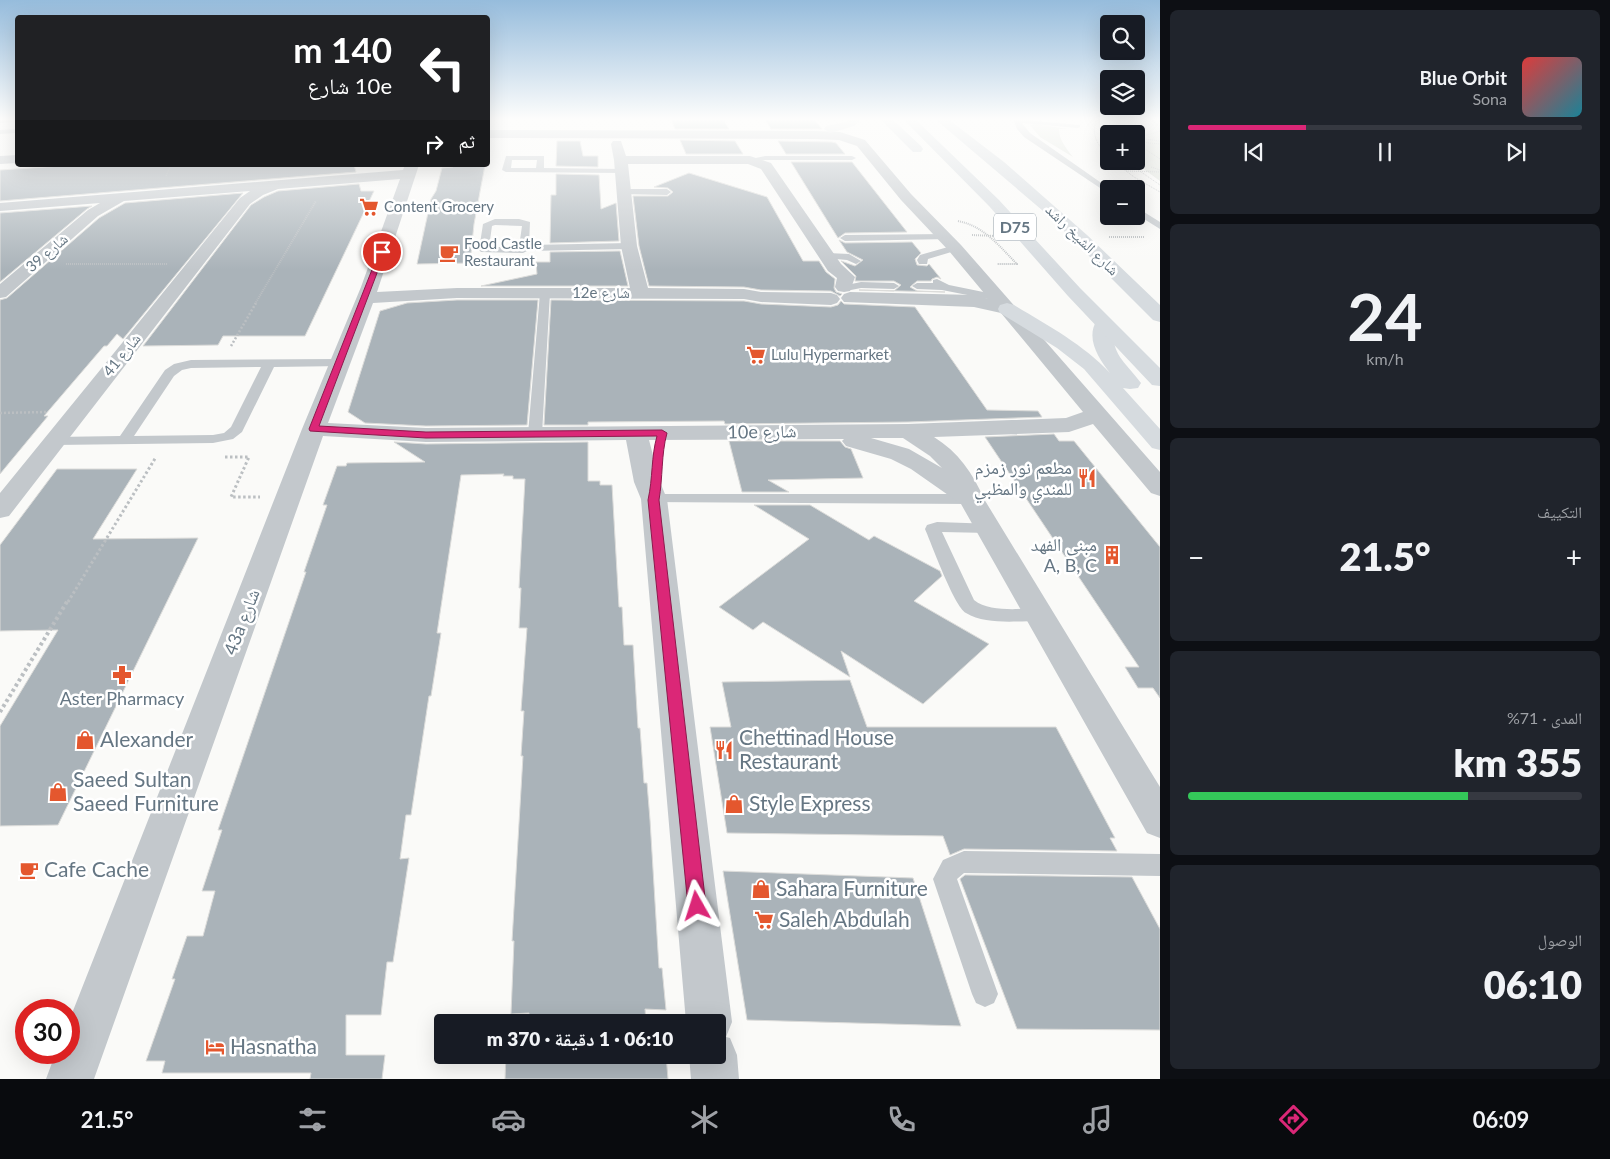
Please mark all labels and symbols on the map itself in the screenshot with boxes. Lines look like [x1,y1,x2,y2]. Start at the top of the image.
supermarket icon: Content Grocery [358,196,380,218]
place label: Content Grocery [384,197,494,215]
street label: شارع الشيخ راشد [1041,200,1123,280]
road number: D75 [994,213,1036,240]
street label: شارع 39 [22,229,72,277]
pin [361,231,403,273]
place label: Food Castle Restaurant [464,234,542,269]
cafe icon: Food Castle Restaurant [438,242,460,264]
street label: 12e شارع [572,283,630,303]
street label: شارع 41 [99,329,146,381]
supermarket icon: Lulu Hypermarket [745,344,767,366]
place label: Lulu Hypermarket [771,345,889,363]
street label: 10e شارع [727,419,797,444]
place label: مطعم نور زمزم للمندي والمظبي [974,456,1072,504]
restaurant icon: مطعم نور زمزم للمندي والمظبي [1076,467,1098,489]
place label: مبنى الفهد A, B, C [1031,533,1097,576]
building icon: مبنى الفهد A, B, C [1101,544,1123,566]
street label: 43a شارع [218,586,265,658]
pharmacy icon: Aster Pharmacy [111,664,133,686]
place label: Aster Pharmacy [60,687,185,709]
place label: Chettinad House Restaurant [739,724,894,773]
place label: Alexander [100,726,194,751]
shop icon: Alexander [74,729,96,751]
restaurant icon: Chettinad House Restaurant [713,739,735,761]
place label: Saeed Sultan Saeed Furniture [73,766,219,815]
shop icon: Saeed Sultan Saeed Furniture [47,781,69,803]
place label: Style Express [749,790,871,815]
shop icon: Style Express [723,793,745,815]
place label: Cafe Cache [44,856,149,881]
cafe icon: Cafe Cache [18,859,40,881]
place label: Sahara Furniture [776,875,928,900]
shop icon: Sahara Furniture [750,878,772,900]
position arrow [670,879,722,931]
place label: Saleh Abdulah [779,906,910,931]
supermarket icon: Saleh Abdulah [753,909,775,931]
speed limit sign: 30 [15,999,80,1064]
place label: Hasnatha [230,1033,317,1058]
hotel icon: Hasnatha [204,1036,226,1058]

